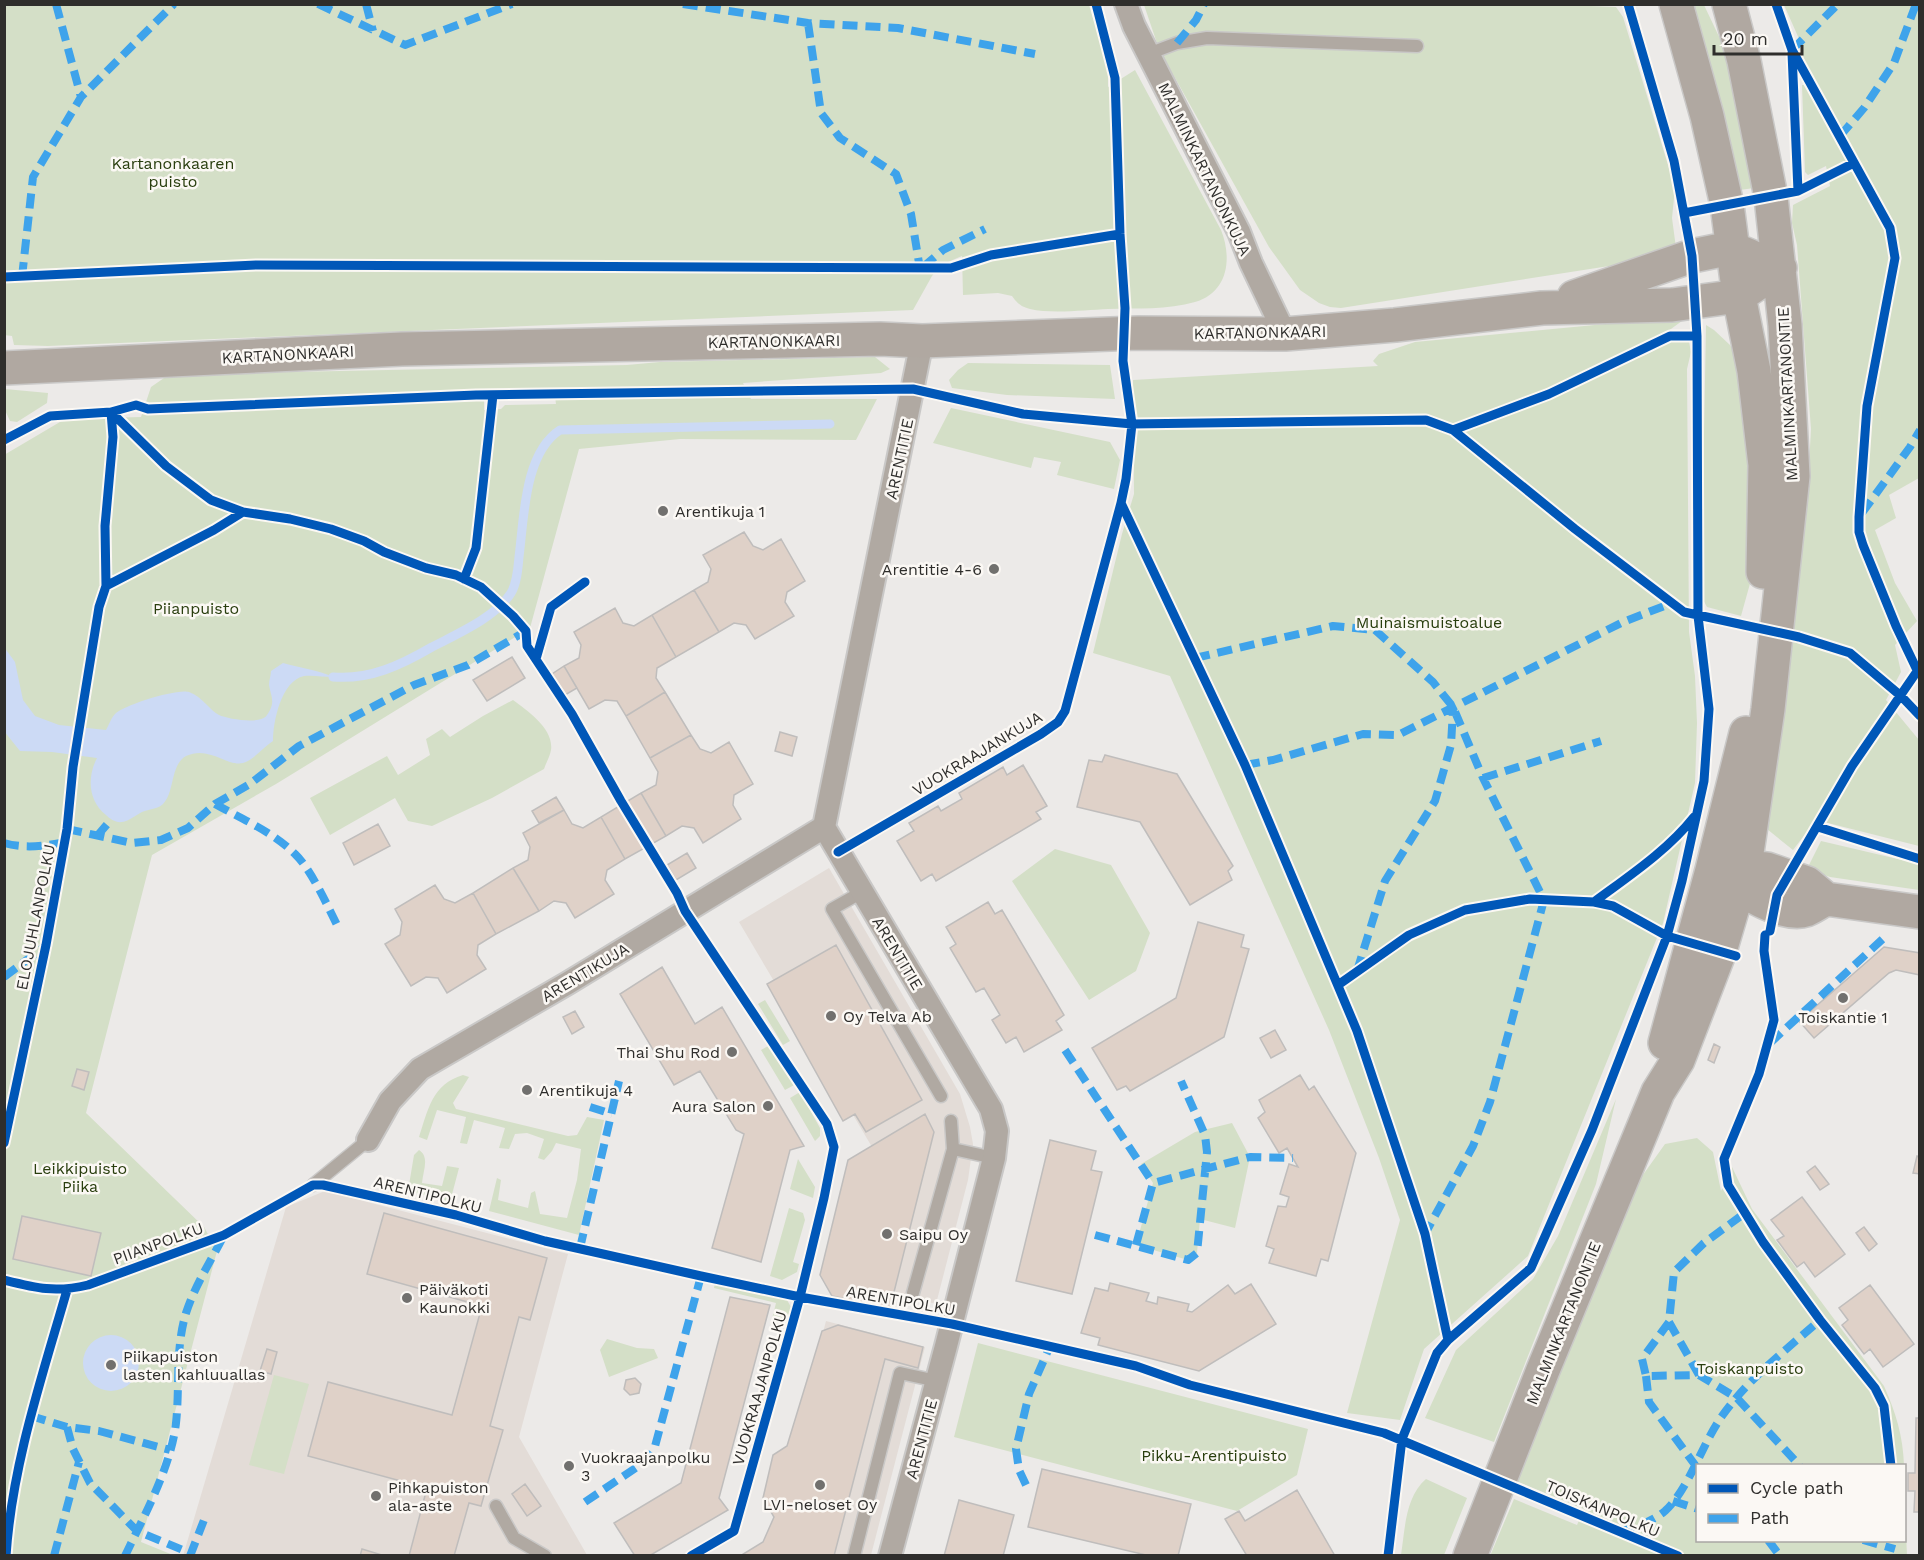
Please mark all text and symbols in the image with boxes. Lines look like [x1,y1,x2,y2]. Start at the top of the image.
scale bar [1714,18,1802,56]
text: 20 m [1723,28,1768,49]
street label: MALMINKARTANONKUJA [1154,79,1255,259]
park label: Kartanonkaaren puisto [112,154,234,191]
street label: MALMINKARTANONTIE [1773,307,1802,481]
street label: KARTANONKAARI [1194,322,1326,343]
street label: KARTANONKAARI [708,331,840,352]
street label: KARTANONKAARI [221,342,355,367]
street label: ARENTITIE [882,417,917,501]
place label: Arentikuja 1 [675,502,765,521]
marker: Arentikuja 1 [656,504,670,518]
place label: Arentitie 4-6 [882,560,982,579]
marker: Arentitie 4-6 [987,562,1001,576]
park label: Piianpuisto [153,599,239,618]
park label: Muinaismuistoalue [1356,613,1502,632]
street label: VUOKRAAJANKUJA [909,707,1046,800]
street label: ELOJUHLANPOLKU [12,842,59,992]
street label: ARENTITIE [868,913,927,993]
street label: ARENTIKUJA [538,939,633,1006]
marker: Toiskantie 1 [1836,991,1850,1005]
place label: Oy Telva Ab [843,1007,932,1026]
place label: Toiskantie 1 [1798,1008,1888,1027]
marker: Oy Telva Ab [824,1009,838,1023]
place label: Thai Shu Rod [616,1043,720,1062]
marker: Thai Shu Rod [725,1045,739,1059]
place label: Arentikuja 4 [539,1081,633,1100]
marker: Arentikuja 4 [520,1083,534,1097]
place label: Aura Salon [672,1097,756,1116]
marker: Aura Salon [761,1099,775,1113]
park label: Leikkipuisto Piika [33,1159,127,1196]
street label: ARENTIPOLKU [372,1172,484,1217]
street label: PIIANPOLKU [110,1218,206,1269]
place label: Saipu Oy [899,1225,969,1244]
marker: Saipu Oy [880,1227,894,1241]
street label: MALMINKARTANONTIE [1522,1239,1605,1407]
place label: Päiväkoti Kaunokki [419,1280,490,1317]
street label: ARENTIPOLKU [845,1282,957,1319]
marker: Päiväkoti Kaunokki [400,1291,414,1305]
street label: VUOKRAAJANPOLKU [728,1309,791,1468]
place label: Piikapuiston lasten kahluuallas [123,1347,266,1384]
marker: Piikapuiston lasten kahluuallas [104,1358,118,1372]
park label: Toiskanpuisto [1697,1359,1803,1378]
street label: ARENTITIE [902,1397,941,1481]
park label: Pikku-Arentipuisto [1141,1446,1287,1465]
place label: Vuokraajanpolku 3 [581,1448,710,1485]
marker: Vuokraajanpolku 3 [562,1459,576,1473]
legend [1696,1464,1906,1542]
street label: TOISKANPOLKU [1543,1476,1663,1541]
text: Cycle path [1750,1477,1844,1498]
place label: Pihkapuiston ala-aste [388,1478,489,1515]
marker: LVI-neloset Oy [813,1478,827,1492]
marker: Pihkapuiston ala-aste [369,1489,383,1503]
place label: LVI-neloset Oy [763,1495,878,1514]
text: Path [1750,1507,1790,1528]

